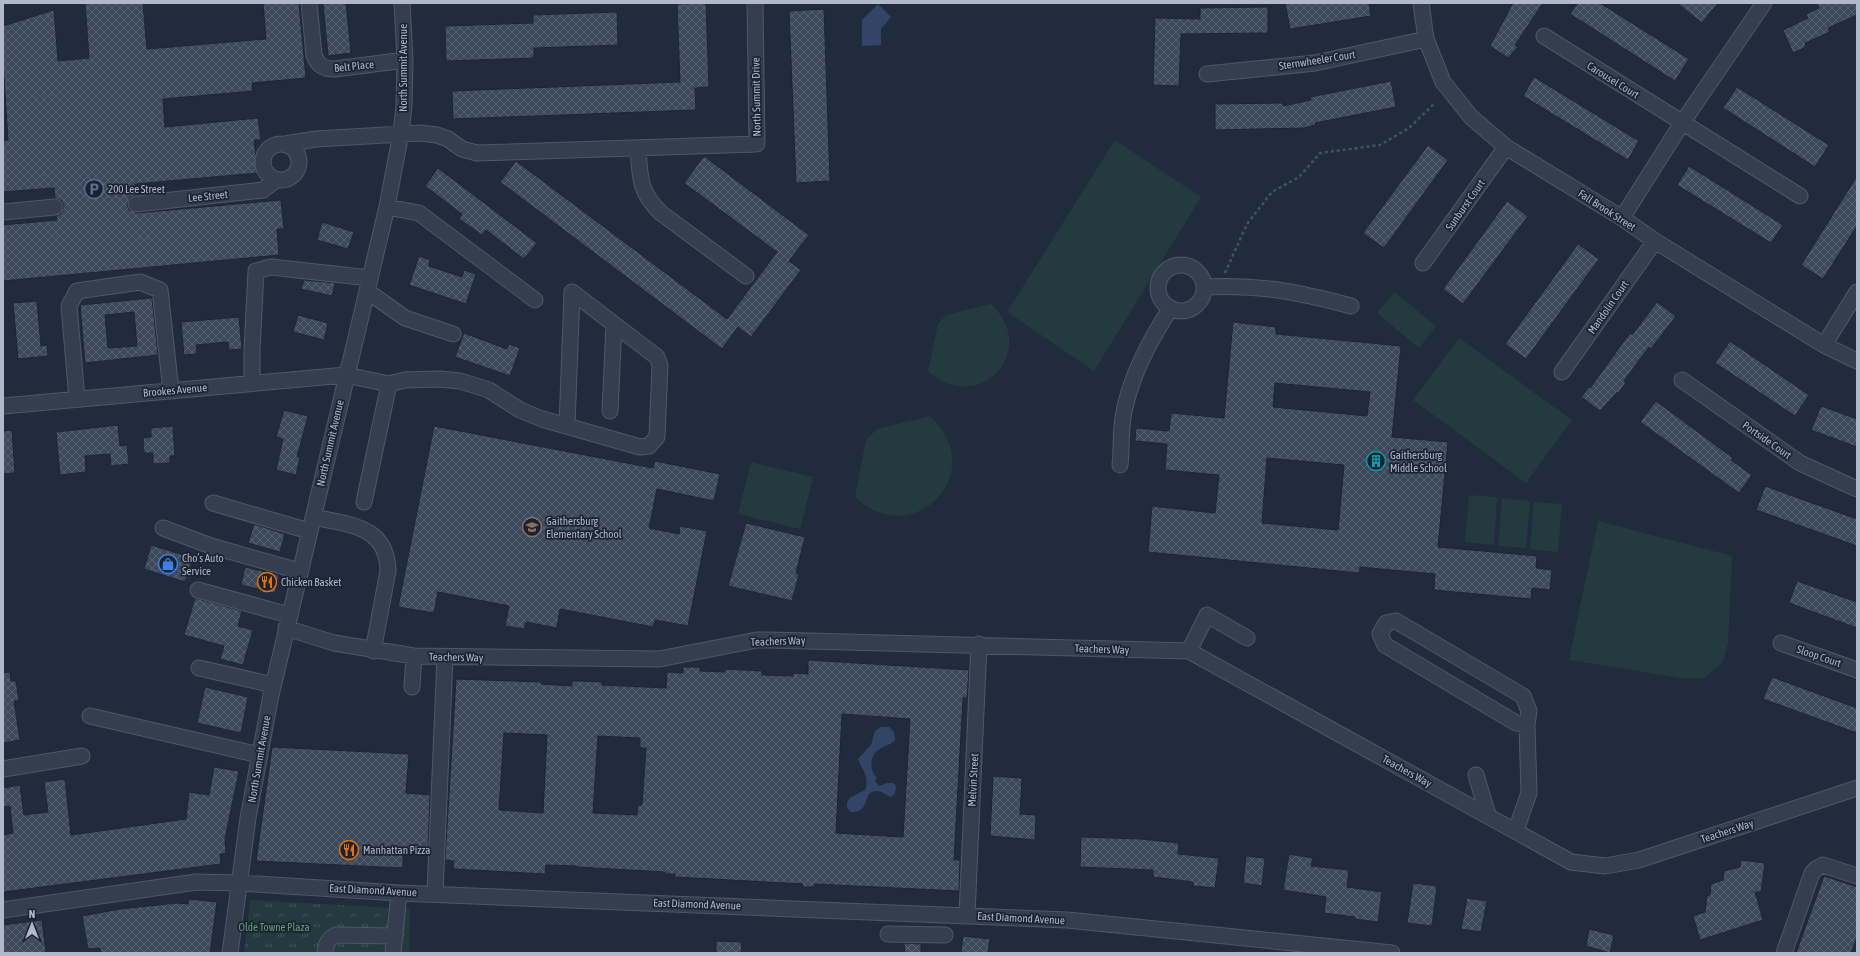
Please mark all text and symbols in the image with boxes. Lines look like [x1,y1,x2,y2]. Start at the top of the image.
street label: North Summit Avenue [397,24,409,112]
street label: Sternwheeler Court [1278,48,1356,72]
street label: North Summit Drive [749,57,763,137]
street label: Belt Place [333,58,375,74]
street label: Carousel Court [1585,59,1641,101]
street label: Sunburst Court [1443,177,1487,233]
parking icon: 200 Lee Street [83,178,105,200]
place label: 200 Lee Street [108,183,165,195]
street label: Fall Brook Street [1576,187,1638,233]
street label: Lee Street [188,188,228,204]
street label: Mandolin Court [1585,278,1631,336]
street label: Brookes Avenue [142,381,208,399]
street label: North Summit Avenue [314,399,346,487]
street label: Portside Court [1740,419,1794,461]
place label: Gaithersburg Middle School [1390,449,1447,474]
building icon: Gaithersburg Middle School [1365,450,1387,472]
place label: Gaithersburg Elementary School [546,515,622,540]
school or university icon: Gaithersburg Elementary School [521,516,543,538]
place label: Cho’s Auto Service [182,552,224,577]
shop icon: Cho’s Auto Service [157,553,179,575]
restaurant icon: Chicken Basket [256,571,278,593]
place label: Chicken Basket [281,576,341,588]
street label: Teachers Way [751,634,806,648]
street label: Teachers Way [1075,642,1130,656]
street label: Sloop Court [1795,643,1843,669]
street label: Teachers Way [429,651,484,663]
street label: North Summit Avenue [245,715,273,803]
street label: Melvin Street [966,753,980,807]
street label: Teachers Way [1380,753,1434,790]
street label: Teachers Way [1699,817,1755,845]
restaurant icon: Manhattan Pizza [338,839,360,861]
place label: Manhattan Pizza [363,844,430,856]
street label: East Diamond Avenue [329,882,417,898]
street label: East Diamond Avenue [653,896,741,912]
north arrow [12,904,52,944]
text: N [29,908,35,920]
street label: East Diamond Avenue [977,910,1065,926]
park label: Olde Towne Plaza [238,921,310,933]

